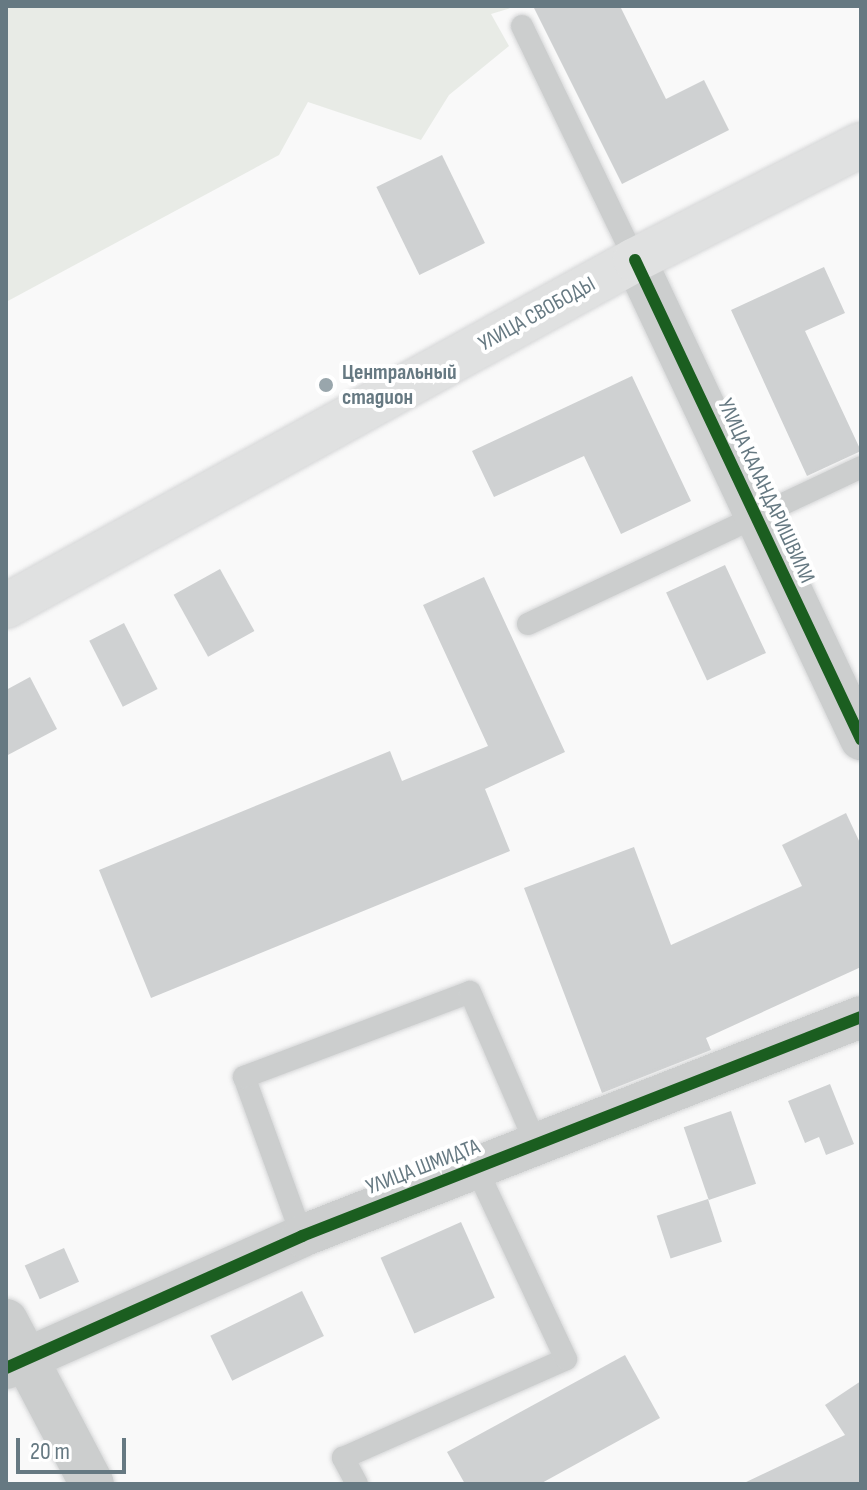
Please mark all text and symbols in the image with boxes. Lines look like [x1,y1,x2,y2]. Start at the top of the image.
street label: УЛИЦА СВОБОДЫ [474,271,600,357]
place label: Центральный стадион [342,359,457,410]
marker: Центральный стадион [317,376,335,394]
street label: УЛИЦА КАЛАНДАРИШВИЛИ [712,395,820,587]
street label: УЛИЦА ШМИДТА [362,1133,484,1201]
scale bar [20,1422,130,1472]
text: 20 m [30,1437,70,1466]

